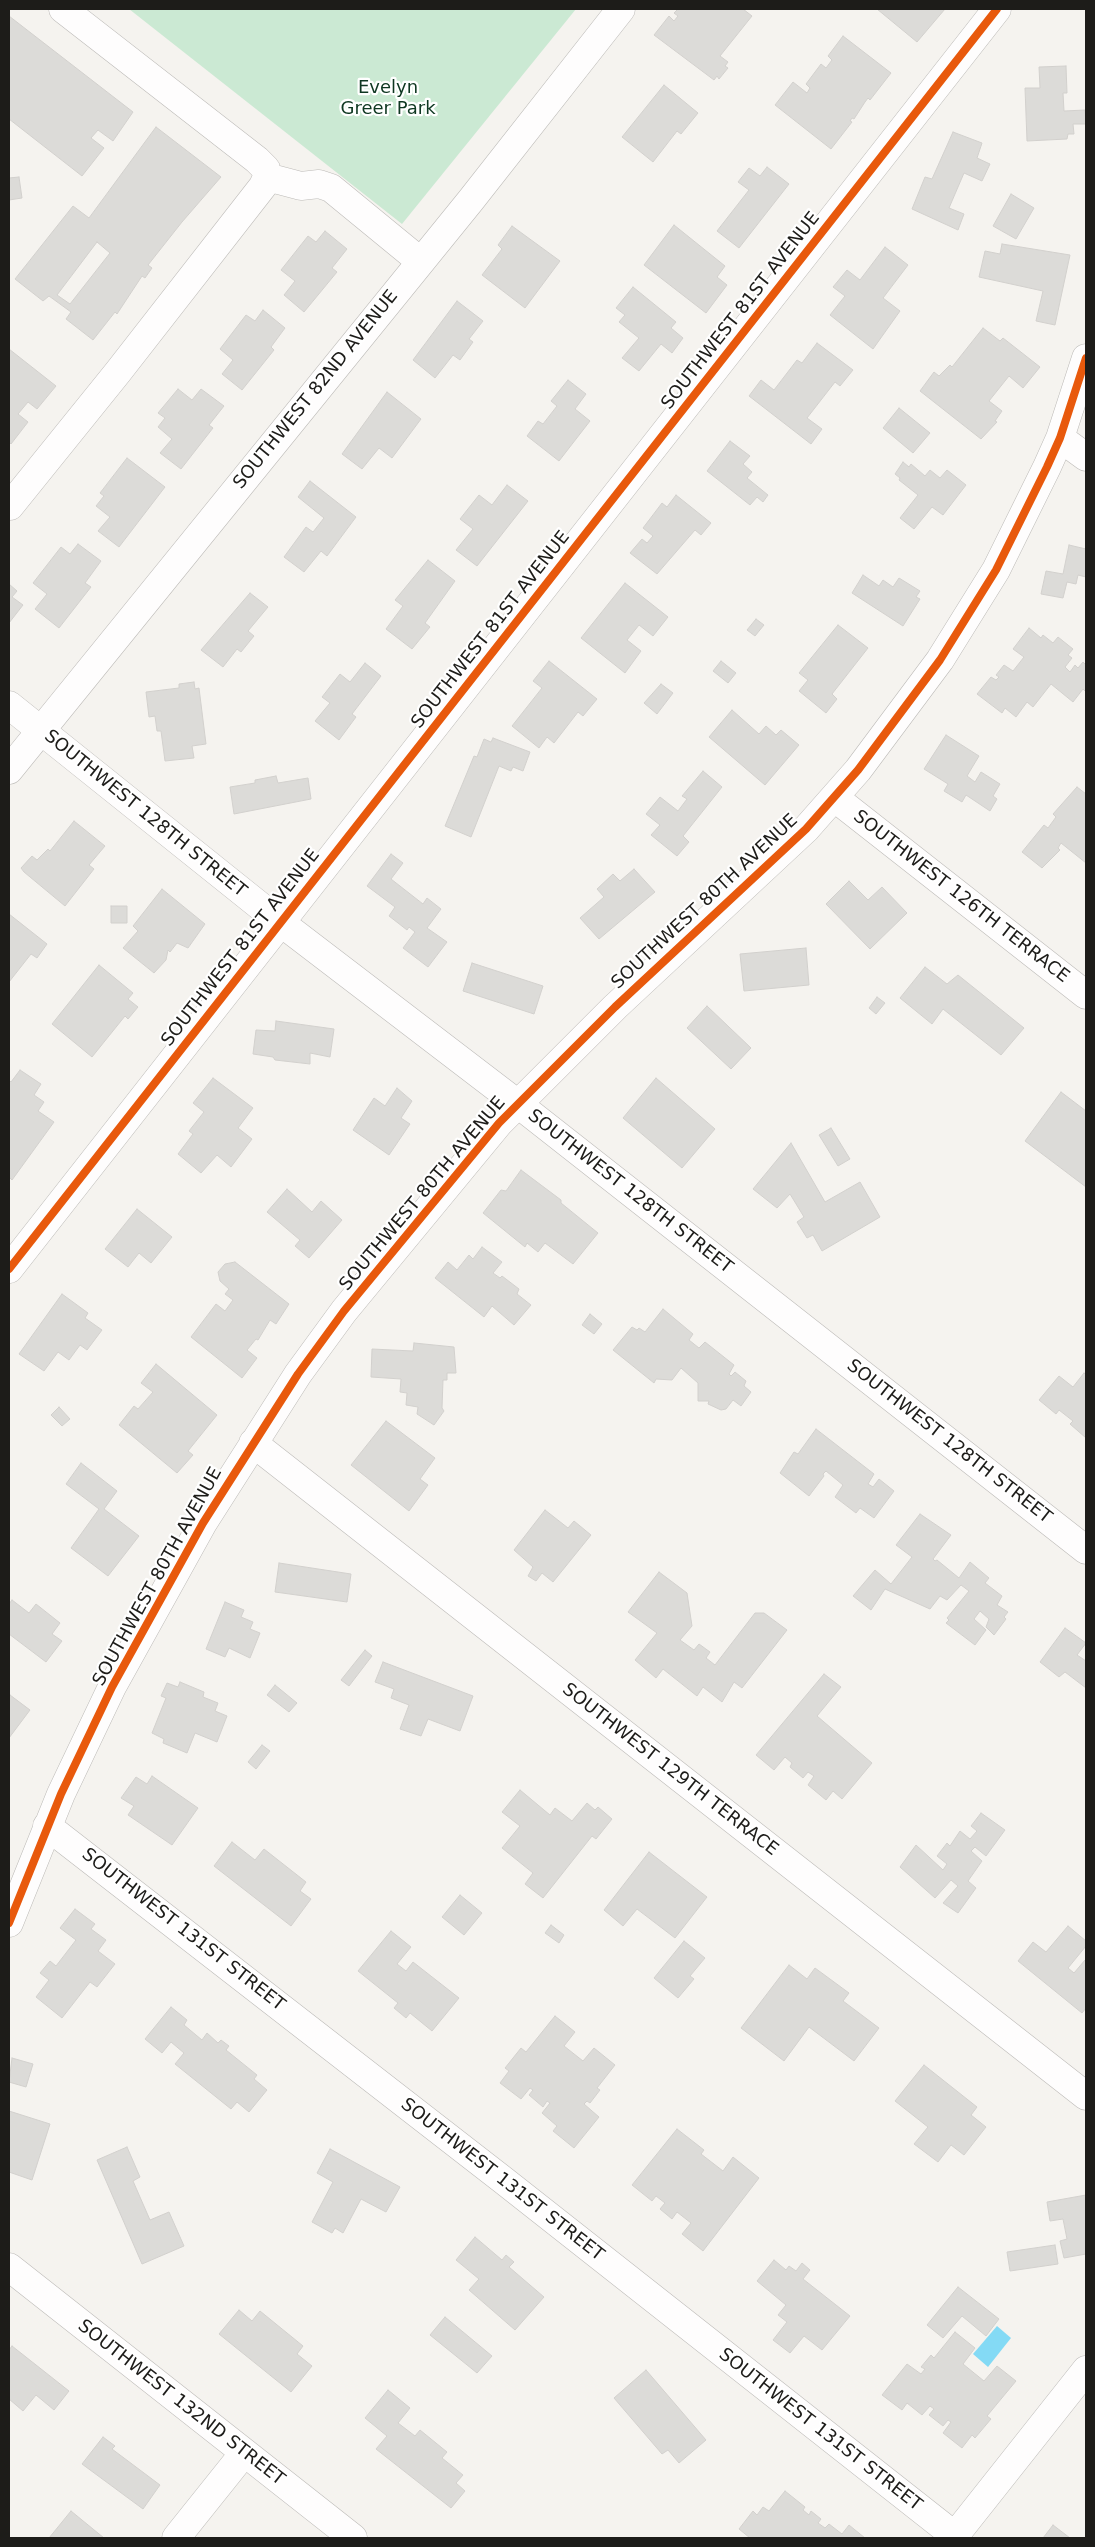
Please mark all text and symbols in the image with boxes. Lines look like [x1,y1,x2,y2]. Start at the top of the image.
park label: Evelyn Greer Park [340,77,436,120]
street label: SOUTHWEST 81ST AVENUE [657,208,825,414]
street label: SOUTHWEST 82ND AVENUE [229,286,403,494]
street label: SOUTHWEST 81ST AVENUE [407,527,575,733]
street label: SOUTHWEST 128TH STREET [40,726,250,902]
street label: SOUTHWEST 126TH TERRACE [849,806,1073,988]
street label: SOUTHWEST 80TH AVENUE [607,810,803,994]
street label: SOUTHWEST 81ST AVENUE [157,845,325,1051]
street label: SOUTHWEST 80TH AVENUE [335,1093,511,1295]
street label: SOUTHWEST 128TH STREET [523,1105,737,1279]
street label: SOUTHWEST 128TH STREET [842,1355,1056,1529]
street label: SOUTHWEST 80TH AVENUE [89,1464,227,1690]
street label: SOUTHWEST 129TH TERRACE [558,1679,782,1861]
street label: SOUTHWEST 131ST STREET [77,1844,289,2016]
street label: SOUTHWEST 131ST STREET [396,2094,608,2266]
street label: SOUTHWEST 132ND STREET [73,2315,289,2491]
street label: SOUTHWEST 131ST STREET [714,2344,926,2516]

